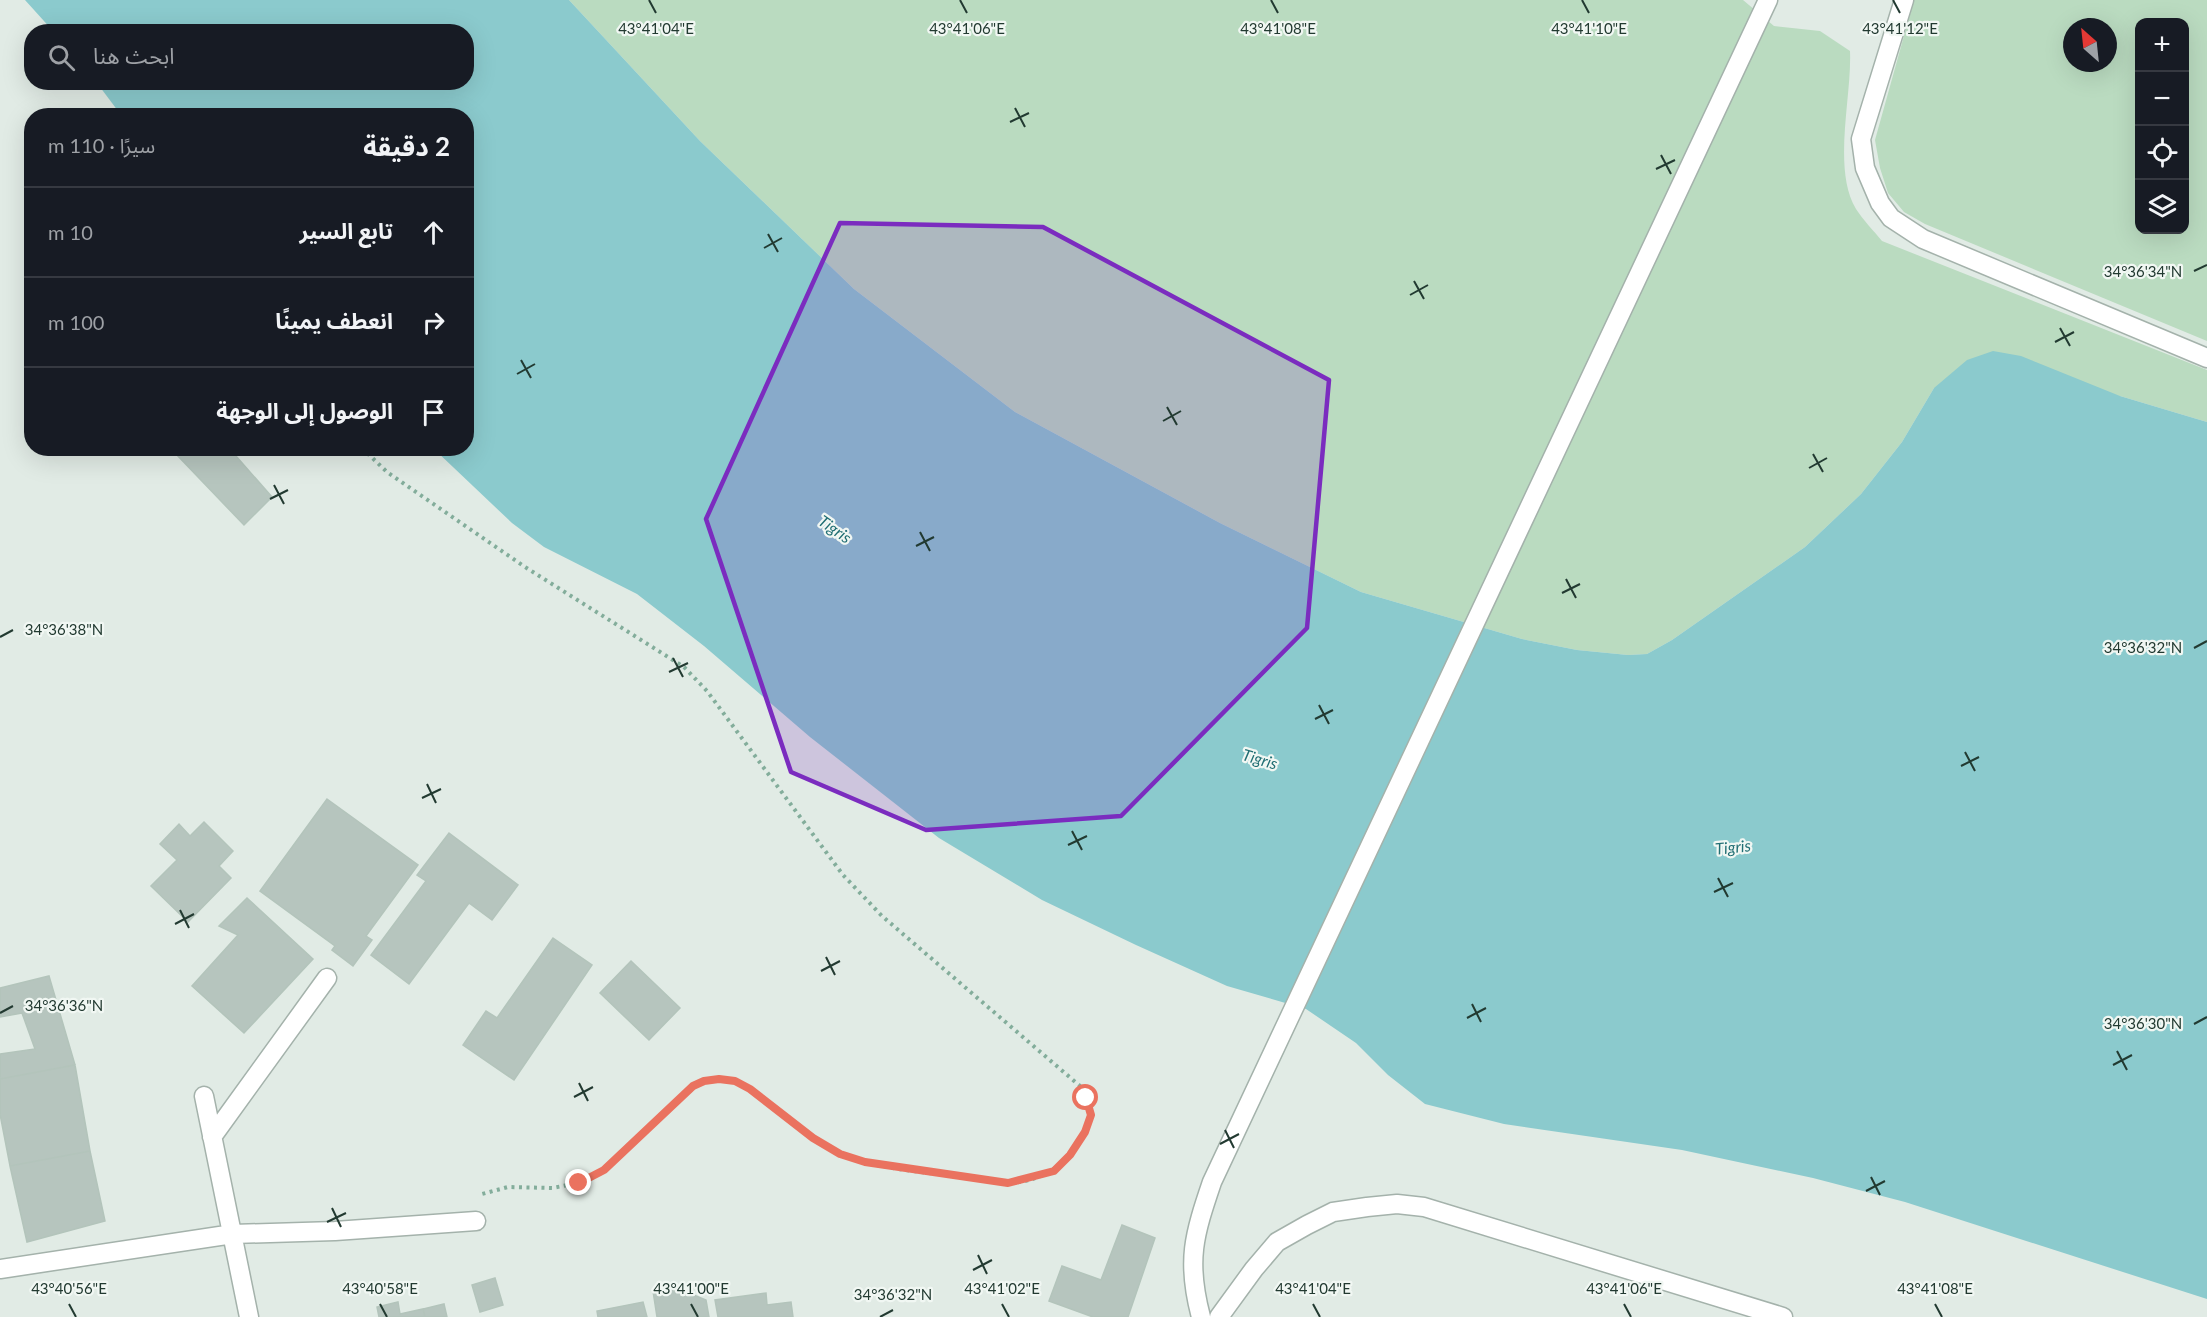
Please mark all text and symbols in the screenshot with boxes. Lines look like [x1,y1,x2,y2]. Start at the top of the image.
north arrow [2063,18,2117,72]
map controls [2135,18,2189,234]
button: + [2135,18,2189,72]
text: 43°41'04"E [618,19,694,37]
text: 43°41'06"E [929,19,1005,37]
text: 43°41'08"E [1240,19,1316,37]
text: 43°41'10"E [1551,19,1627,37]
text: 43°41'12"E [1862,19,1938,37]
search box [24,24,474,90]
icon: search [45,41,78,74]
text: ابحث هنا [93,42,174,69]
button: − [2135,72,2189,126]
button: locate [2135,126,2189,180]
text: 2 دقيقة [363,130,450,162]
text: سيرًا · 110 m [48,133,155,157]
button: layers [2135,180,2189,234]
icon: ahead [417,216,450,249]
text: تابع السير [299,217,393,244]
text: 10 m [48,220,93,244]
text: 34°36'34"N [2104,262,2182,280]
icon: right [417,306,450,339]
text: انعطف يمينًا [275,307,393,334]
text: 100 m [48,310,104,334]
icon: arrive [417,396,450,429]
text: الوصول إلى الوجهة [216,397,393,424]
water label: Tigris [815,511,856,547]
text: 34°36'38"N [25,620,103,638]
text: 34°36'32"N [2104,638,2182,656]
water label: Tigris [1240,744,1280,773]
water label: Tigris [1714,835,1752,858]
text: 34°36'36"N [25,996,103,1014]
text: 34°36'30"N [2104,1014,2182,1032]
route start [1072,1084,1098,1110]
route end [565,1169,591,1195]
text: 43°40'56"E [31,1279,107,1297]
text: 43°40'58"E [342,1279,418,1297]
text: 43°41'00"E [653,1279,729,1297]
text: 43°41'02"E [964,1279,1040,1297]
text: 43°41'04"E [1275,1279,1351,1297]
text: 43°41'06"E [1586,1279,1662,1297]
text: 43°41'08"E [1897,1279,1973,1297]
text: 34°36'32"N [854,1285,932,1303]

